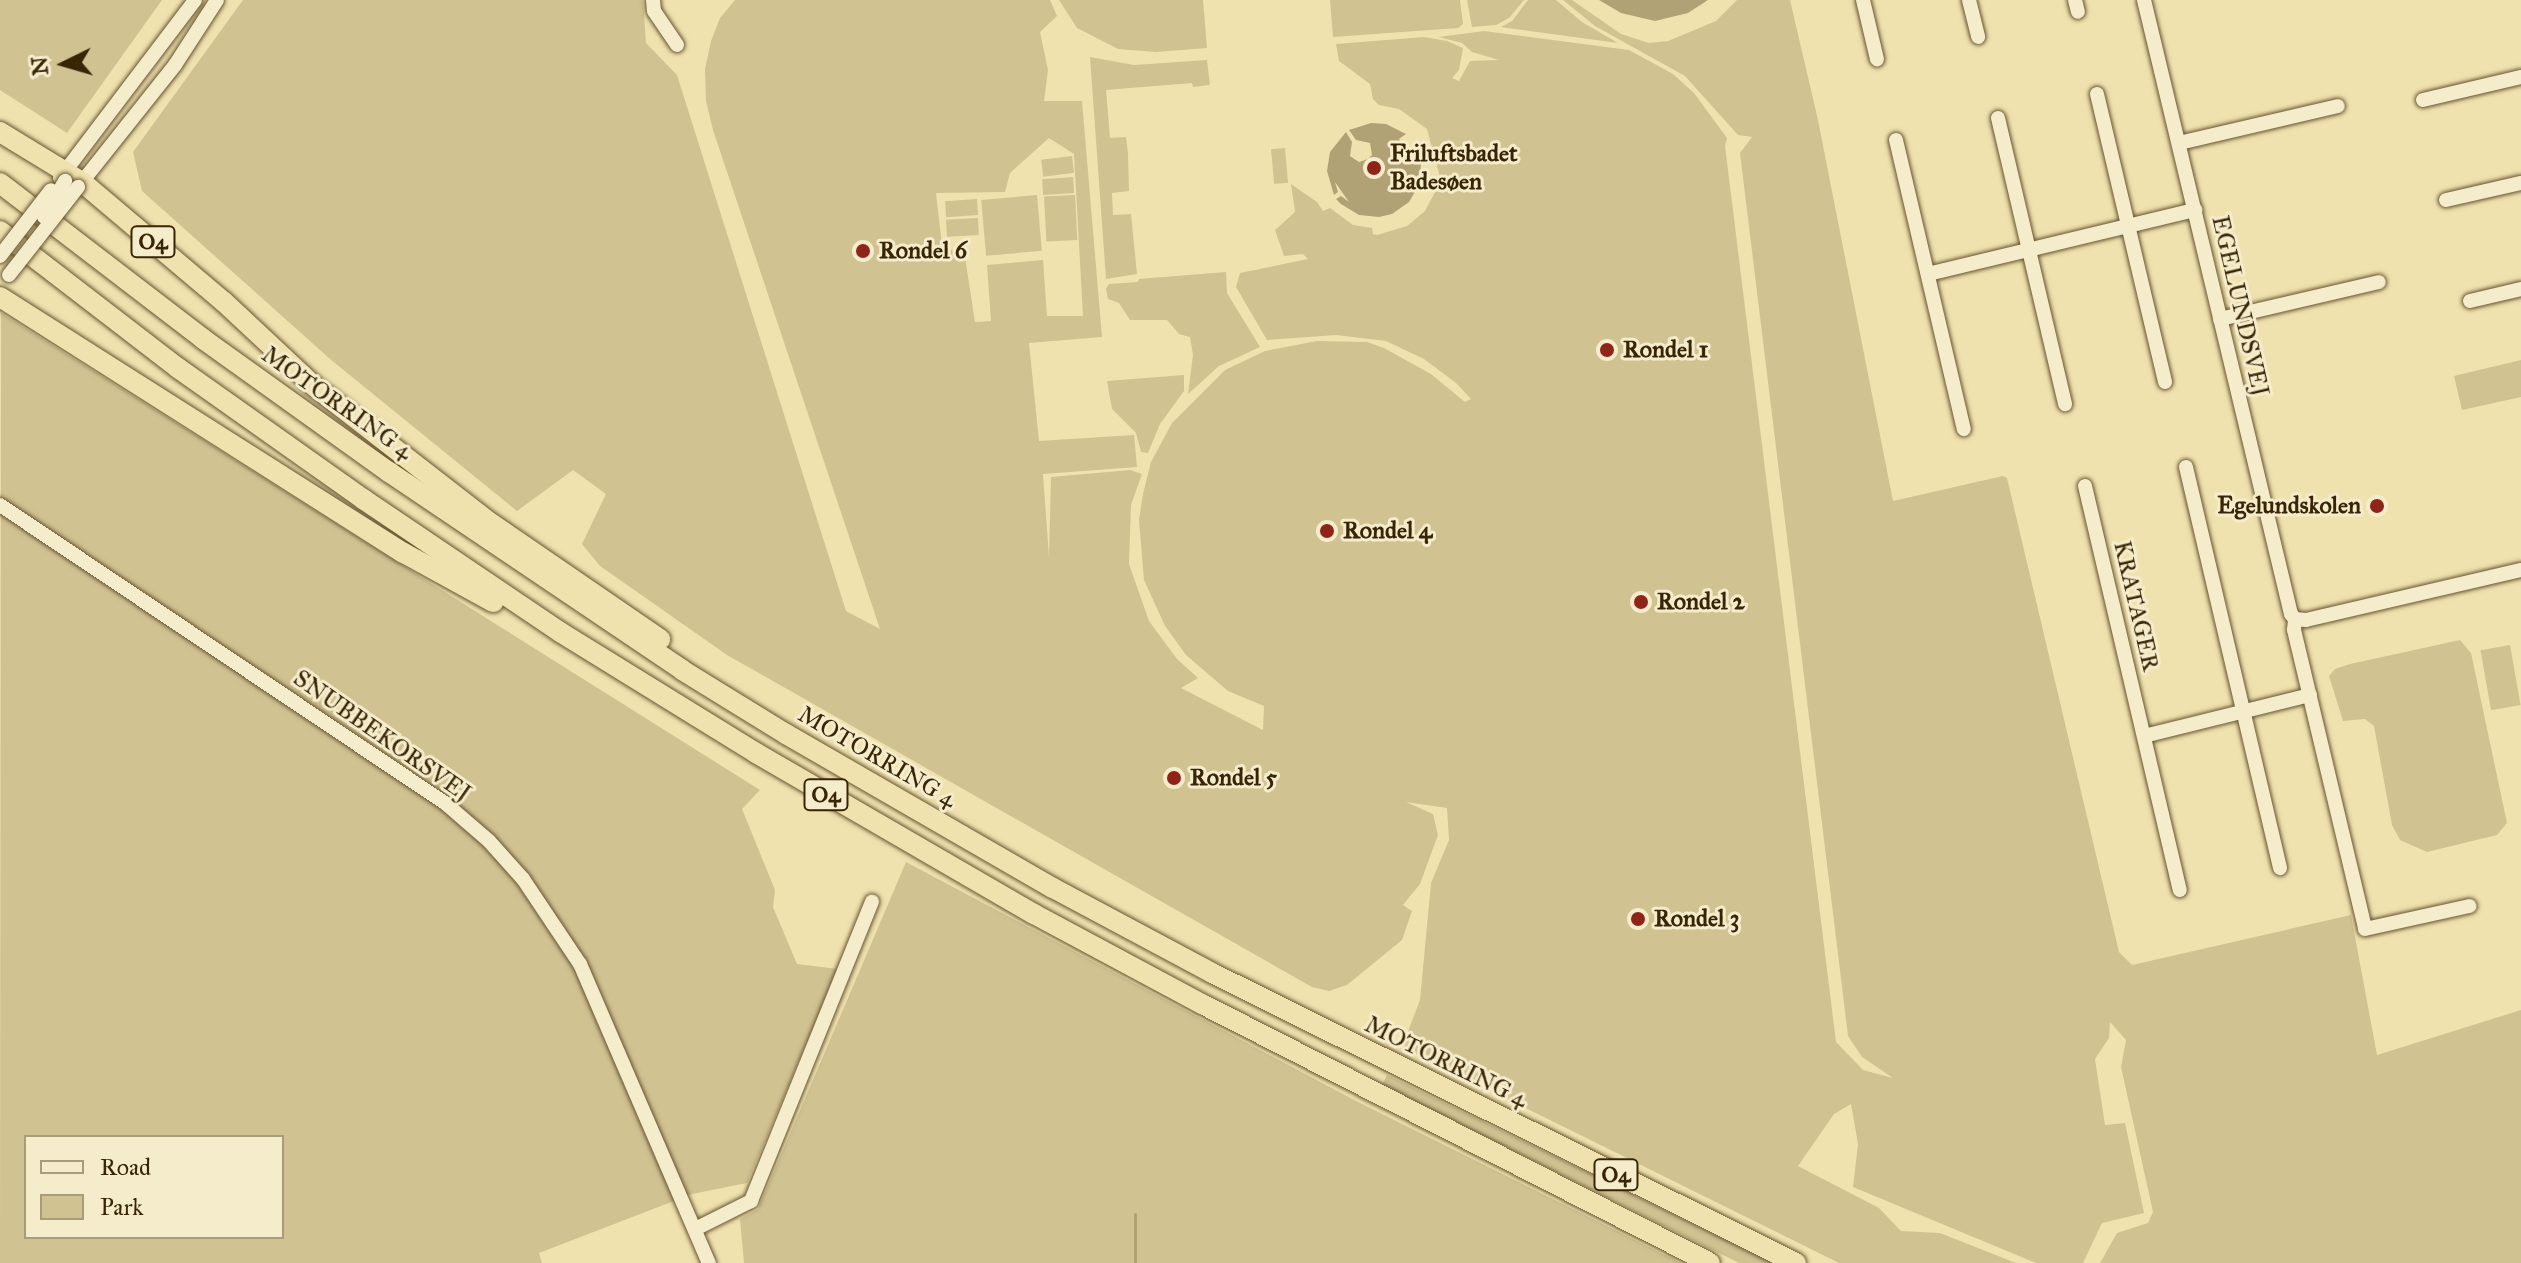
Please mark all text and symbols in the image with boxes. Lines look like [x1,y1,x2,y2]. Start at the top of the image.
north arrow [24,24,104,104]
text: N [25,56,54,77]
place label: Friluftsbadet Badesøen [1390,140,1518,196]
marker: Friluftsbadet Badesøen [1365,159,1383,177]
street label: EGELUNDSVEJ [2205,213,2275,399]
road number: O4 [129,224,177,260]
place label: Rondel 6 [879,237,967,265]
marker: Rondel 6 [854,242,872,260]
place label: Rondel 1 [1623,336,1708,364]
street label: MOTORRING 4 [256,340,418,466]
marker: Rondel 1 [1598,341,1616,359]
place label: Egelundskolen [2217,492,2361,520]
marker: Egelundskolen [2368,497,2386,515]
place label: Rondel 4 [1343,517,1432,545]
marker: Rondel 4 [1318,522,1336,540]
street label: KRATAGER [2107,538,2165,674]
place label: Rondel 2 [1657,588,1744,616]
marker: Rondel 2 [1632,593,1650,611]
street label: SNUBBEKORSVEJ [288,664,476,808]
street label: MOTORRING 4 [793,700,961,814]
place label: Rondel 5 [1190,764,1277,792]
marker: Rondel 5 [1165,769,1183,787]
road number: O4 [802,777,850,813]
place label: Rondel 3 [1654,905,1739,933]
marker: Rondel 3 [1629,910,1647,928]
street label: MOTORRING 4 [1360,1010,1532,1114]
legend [24,1135,284,1239]
text: Road [100,1152,151,1182]
road number: O4 [1592,1157,1640,1193]
text: Park [100,1192,143,1222]

